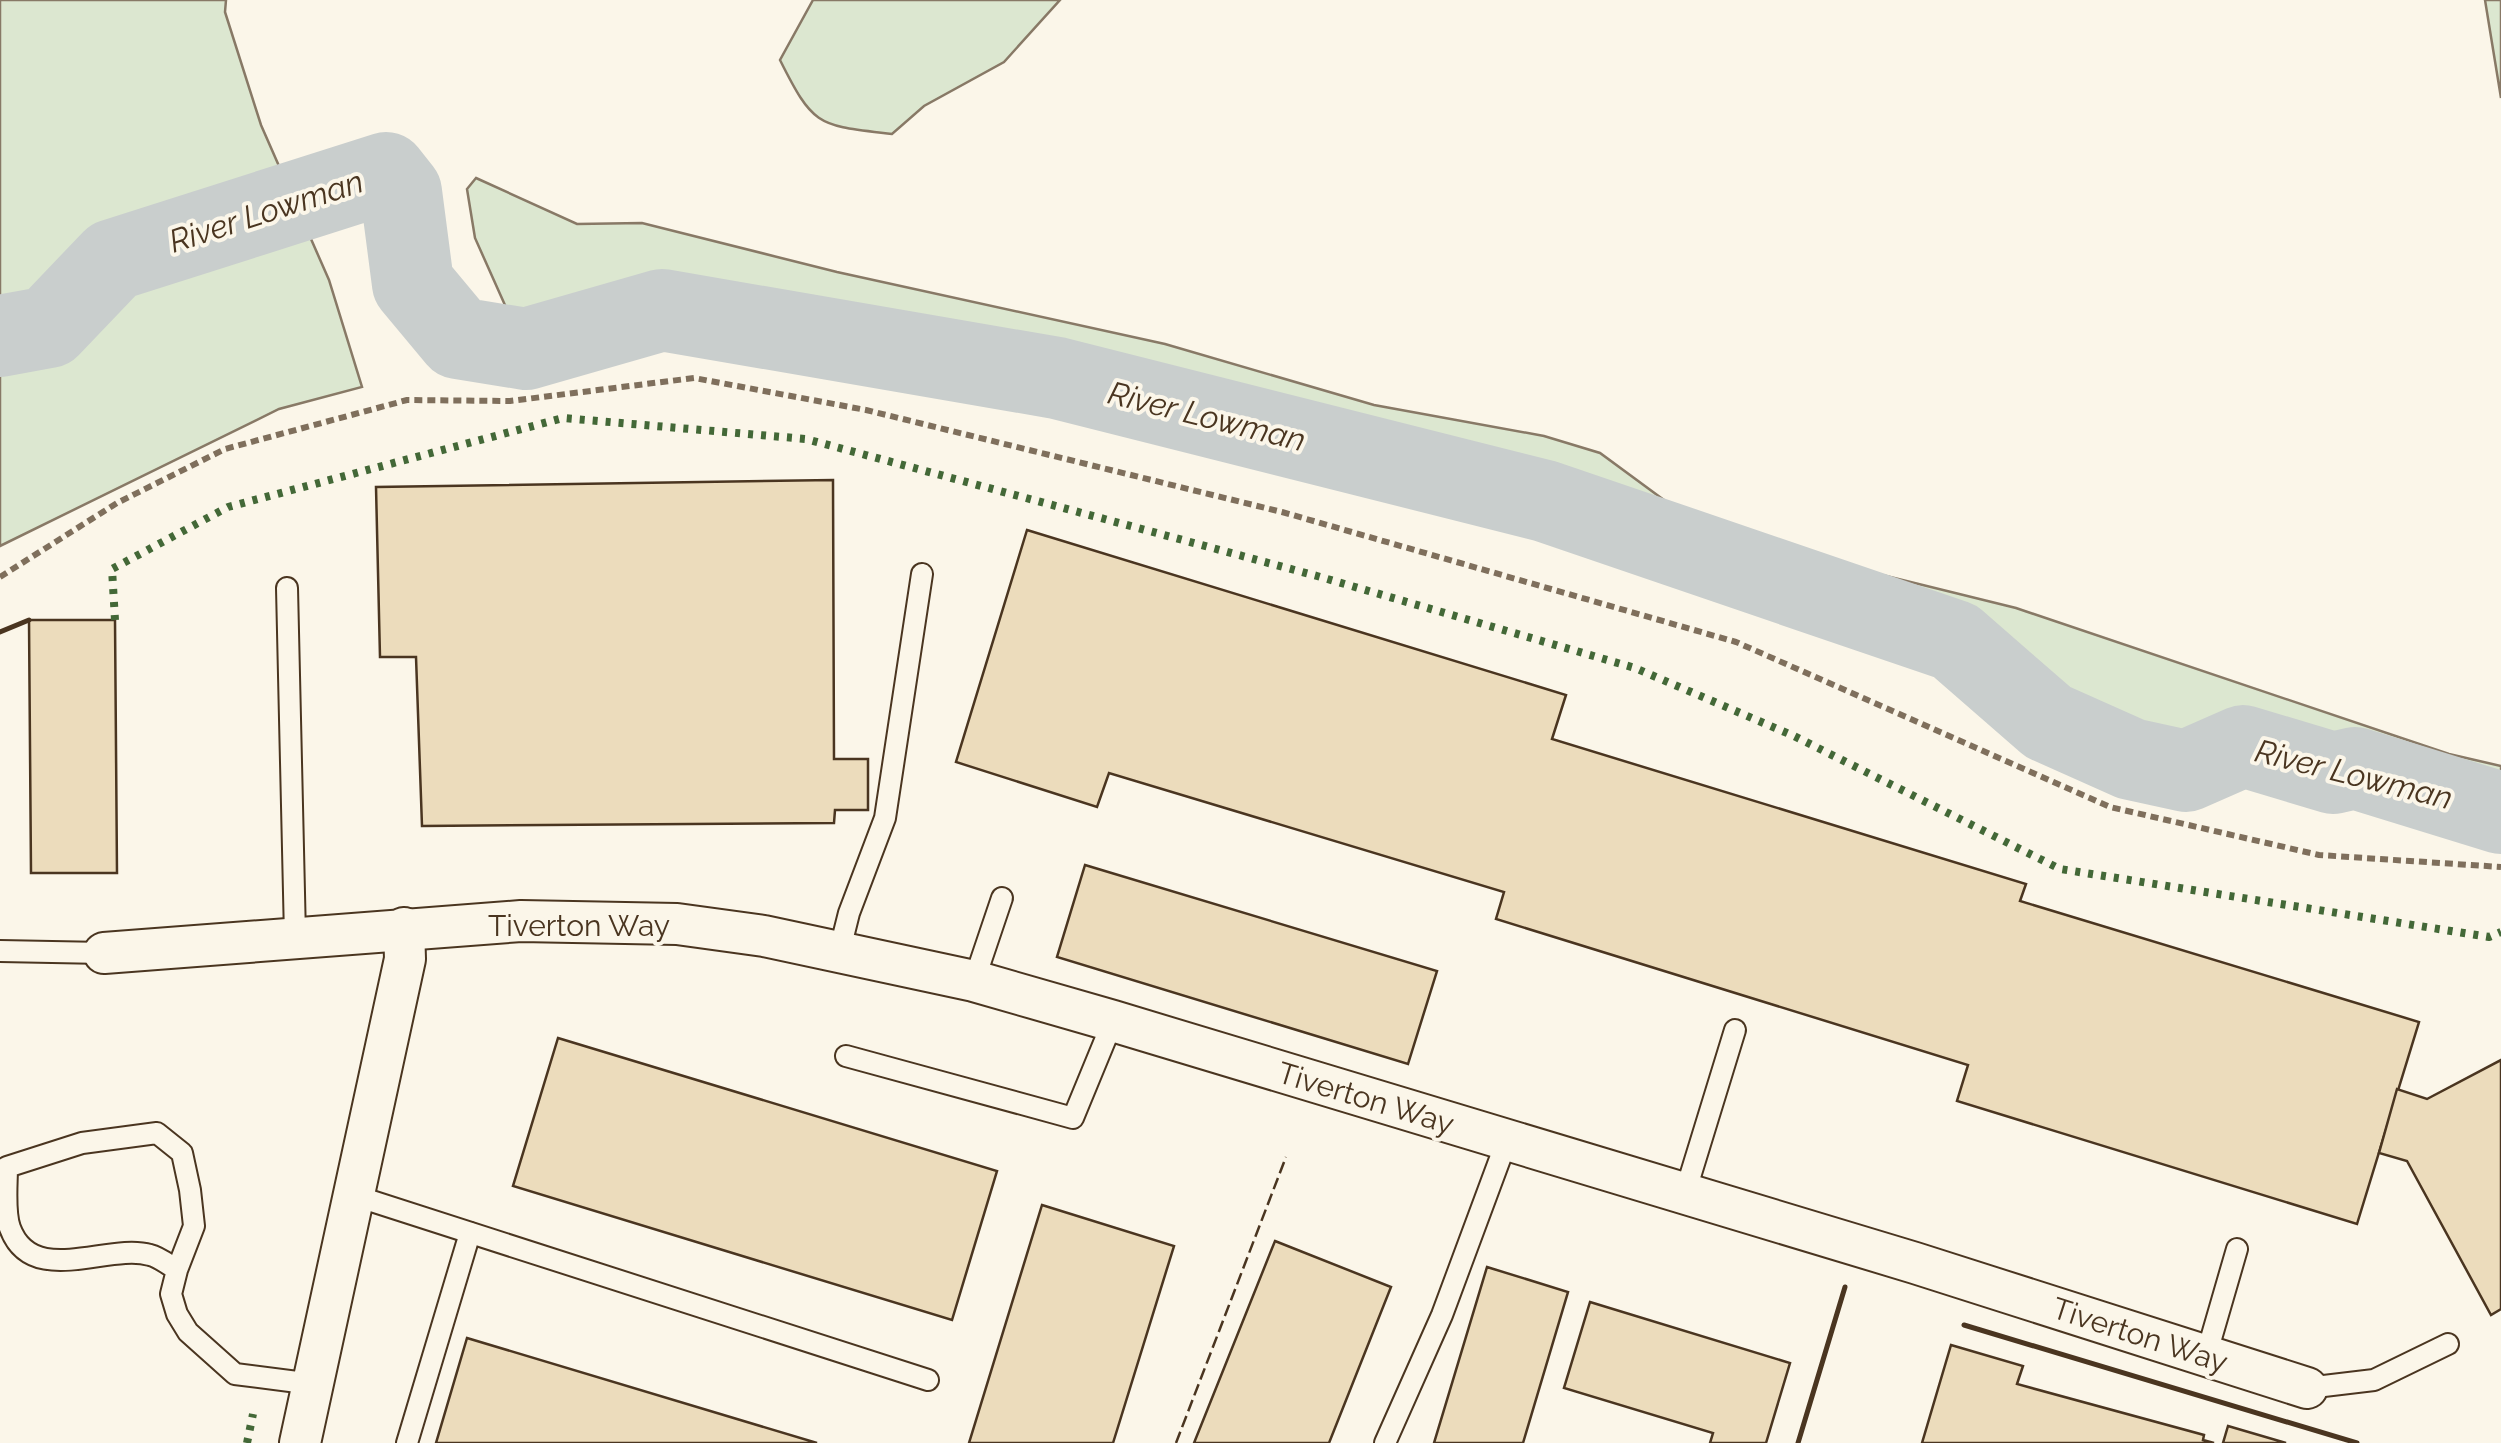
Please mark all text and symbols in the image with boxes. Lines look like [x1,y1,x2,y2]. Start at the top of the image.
water label: River Lowman [164,162,368,260]
water label: River Lowman [1105,374,1309,458]
water label: River Lowman [2252,732,2456,816]
street label: Tiverton Way [488,908,670,943]
street label: Tiverton Way [1274,1055,1458,1141]
street label: Tiverton Way [2048,1290,2232,1380]

